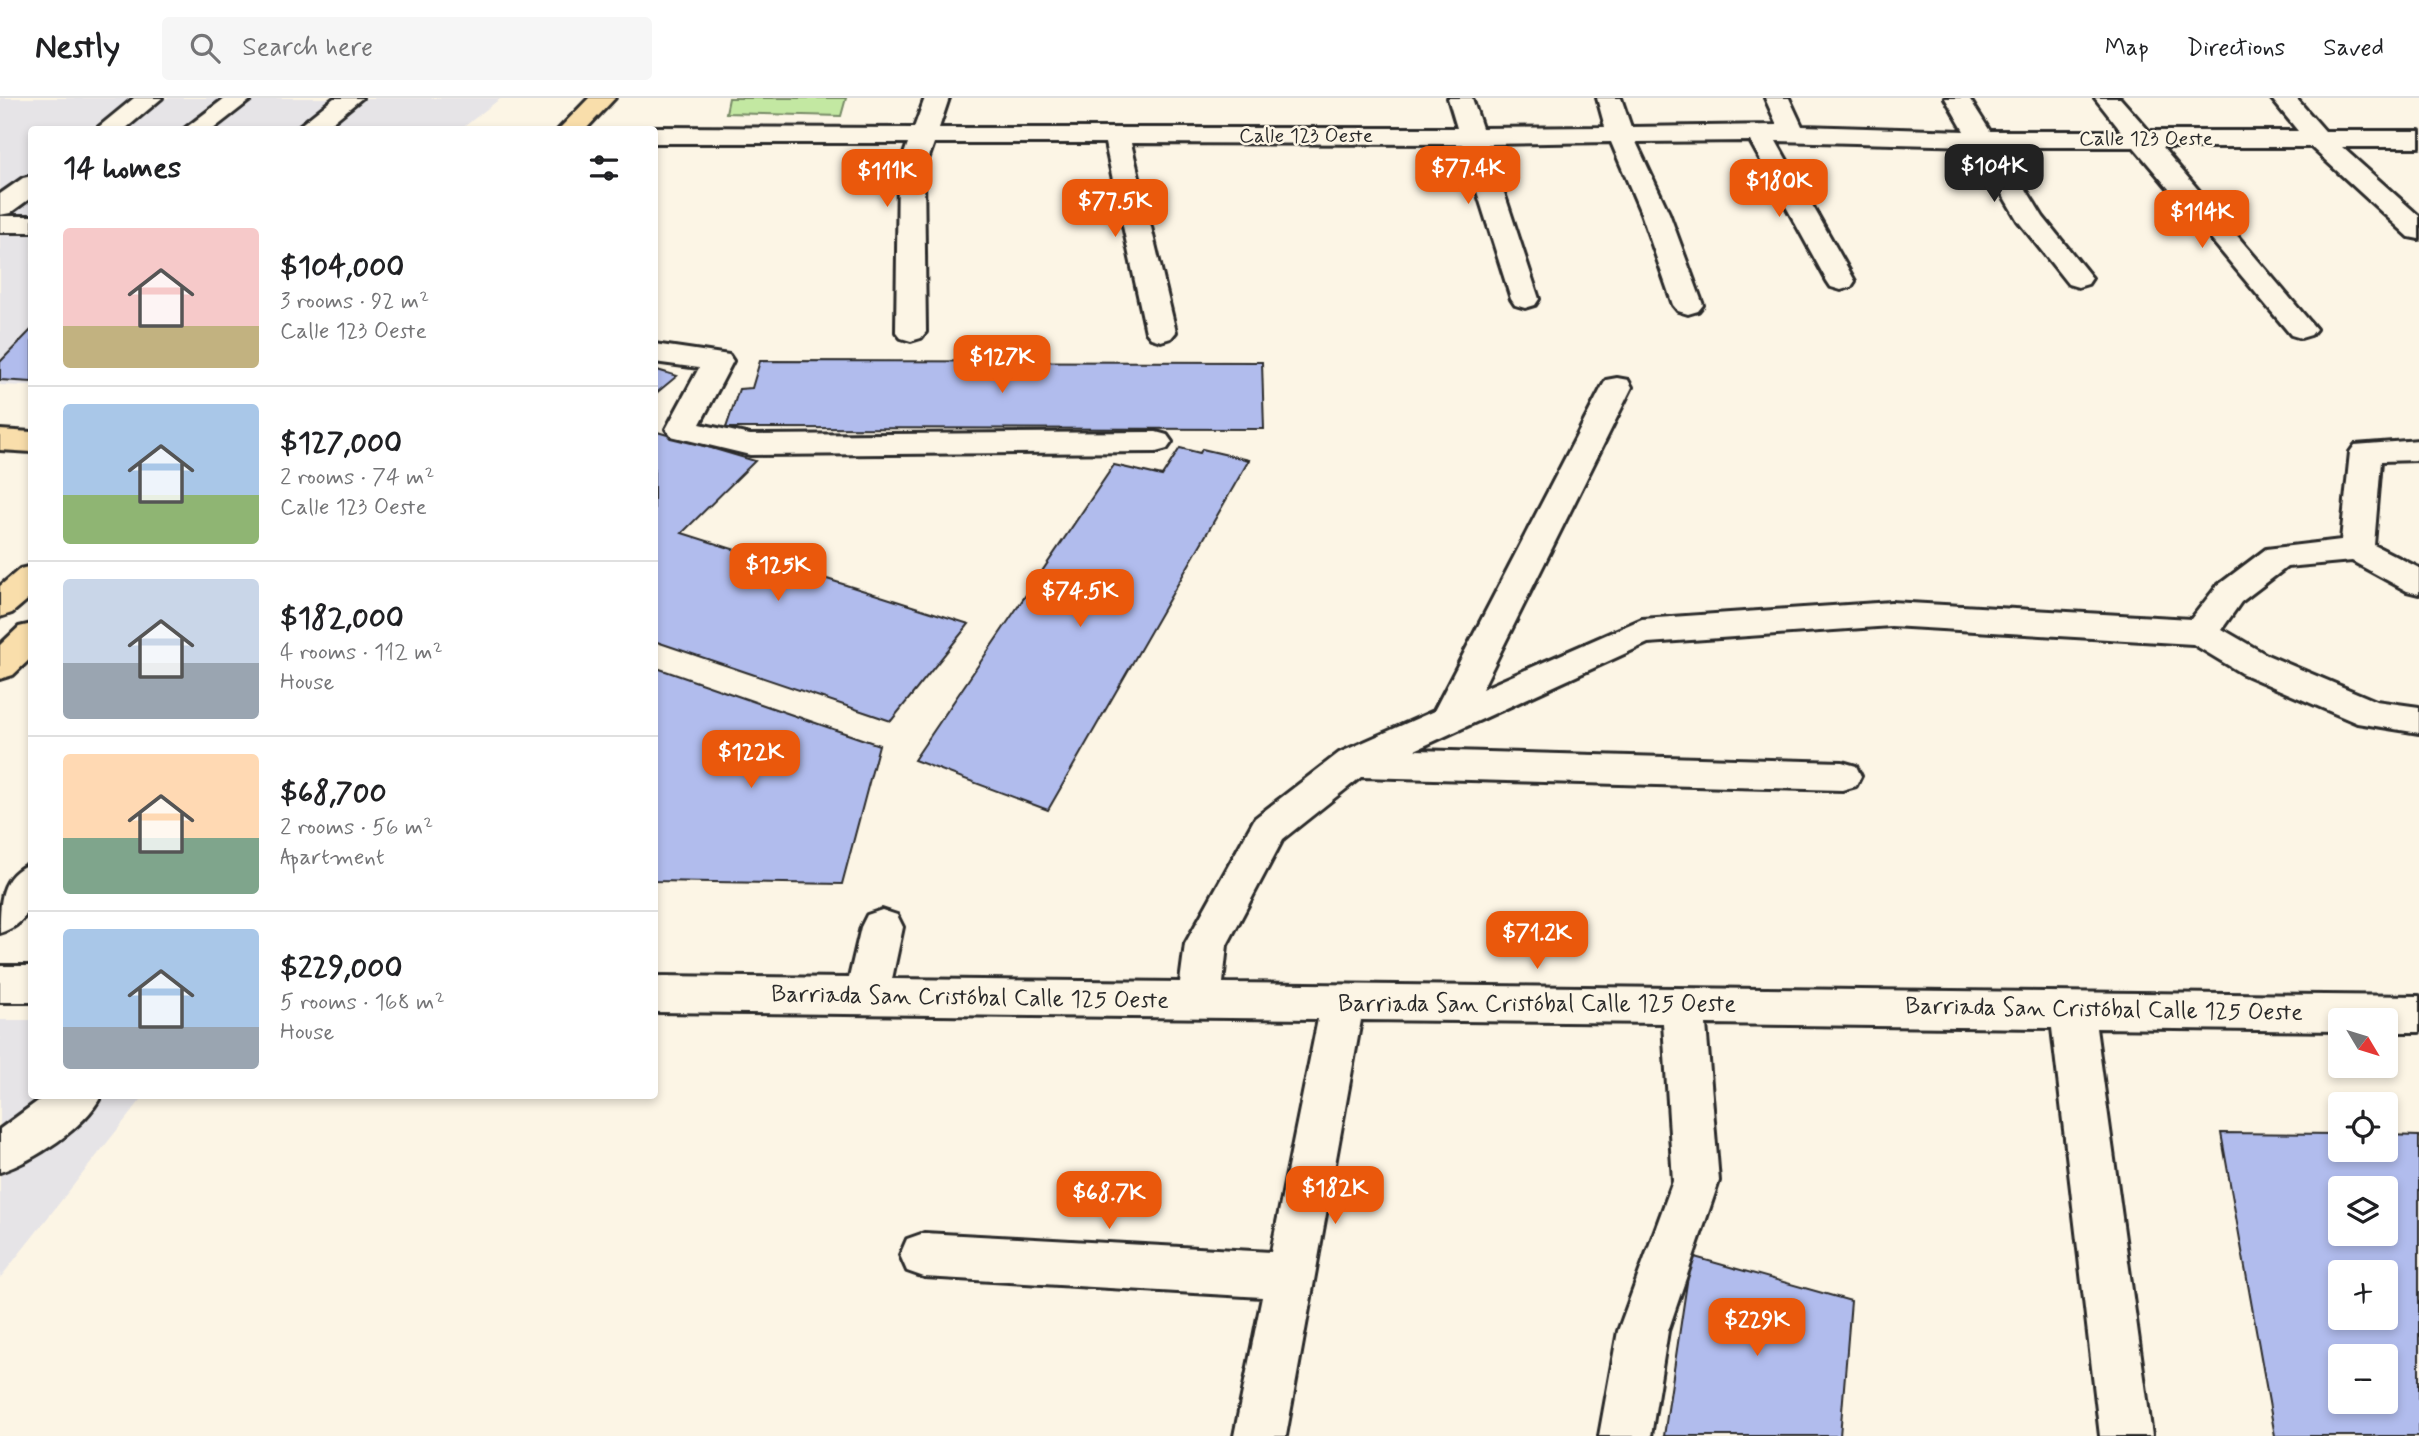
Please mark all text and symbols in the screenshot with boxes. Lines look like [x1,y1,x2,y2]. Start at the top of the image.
search box [162,17,652,80]
text: Nestly [35,26,120,70]
icon: search [186,29,224,67]
text: Search here [242,31,373,65]
text: Map [2105,33,2149,64]
text: Directions [2187,33,2285,64]
text: Saved [2323,33,2384,64]
street label: Calle 123 Oeste [1239,122,1373,150]
street label: Calle 123 Oeste [2079,125,2213,153]
pin: $104K [1945,144,2043,204]
pin: $77.4K [1411,146,1525,206]
text: 14 homes [63,149,181,188]
icon: filters [585,149,623,187]
pin: $111K [838,150,936,209]
text: $104K [1961,152,2027,182]
text: $77.4K [1431,154,1505,184]
text: $111K [858,157,916,187]
pin: $180K [1730,159,1828,219]
text: $180K [1746,167,1812,197]
pin: $77.5K [1058,180,1172,239]
text: $77.5K [1078,187,1152,217]
pin: $114K [2153,190,2251,250]
text: $114K [2170,198,2234,228]
text: $104,000 [280,248,404,287]
icon: home [119,256,203,340]
text: 3 rooms · 92 m² [280,287,429,317]
text: Calle 123 Oeste [280,317,427,347]
pin: $127K [953,336,1051,395]
text: $127K [969,343,1035,373]
text: $127,000 [280,424,402,463]
icon: home [119,432,203,516]
text: 2 rooms · 74 m² [280,463,435,493]
text: Calle 123 Oeste [280,493,427,523]
pin: $125K [729,544,827,603]
text: $125K [746,551,810,581]
pin: $74.5K [1023,570,1137,629]
text: $74.5K [1042,577,1118,607]
text: $182,000 [280,599,404,638]
icon: home [119,607,203,691]
text: 4 rooms · 112 m² [280,638,443,668]
text: House [280,668,334,698]
pin: $122K [702,730,800,790]
text: $122K [718,738,784,768]
text: $68,700 [280,774,387,813]
icon: home [119,782,203,866]
text: 2 rooms · 56 m² [280,813,433,843]
text: Apartment [280,843,385,873]
pin: $71.2K [1480,912,1594,971]
text: $71.2K [1502,919,1572,949]
text: $229,000 [280,949,402,988]
icon: home [119,957,203,1041]
street label: Barriada San Cristóbal Calle 125 Oeste [771,979,1169,1017]
text: 5 rooms · 168 m² [280,988,445,1018]
street label: Barriada San Cristóbal Calle 125 Oeste [1338,989,1736,1020]
street label: Barriada San Cristóbal Calle 125 Oeste [1905,991,2303,1029]
north arrow [2328,1008,2398,1078]
map controls [2328,1008,2398,1414]
text: House [280,1018,334,1048]
button: locate [2328,1092,2398,1162]
pin: $182K [1286,1166,1384,1226]
pin: $68.7K [1052,1172,1166,1231]
text: $182K [1302,1174,1368,1204]
button: layers [2328,1176,2398,1246]
text: $68.7K [1073,1179,1145,1209]
button: + [2328,1260,2398,1330]
pin: $229K [1708,1298,1806,1358]
text: $229K [1724,1306,1790,1336]
button: − [2328,1344,2398,1414]

